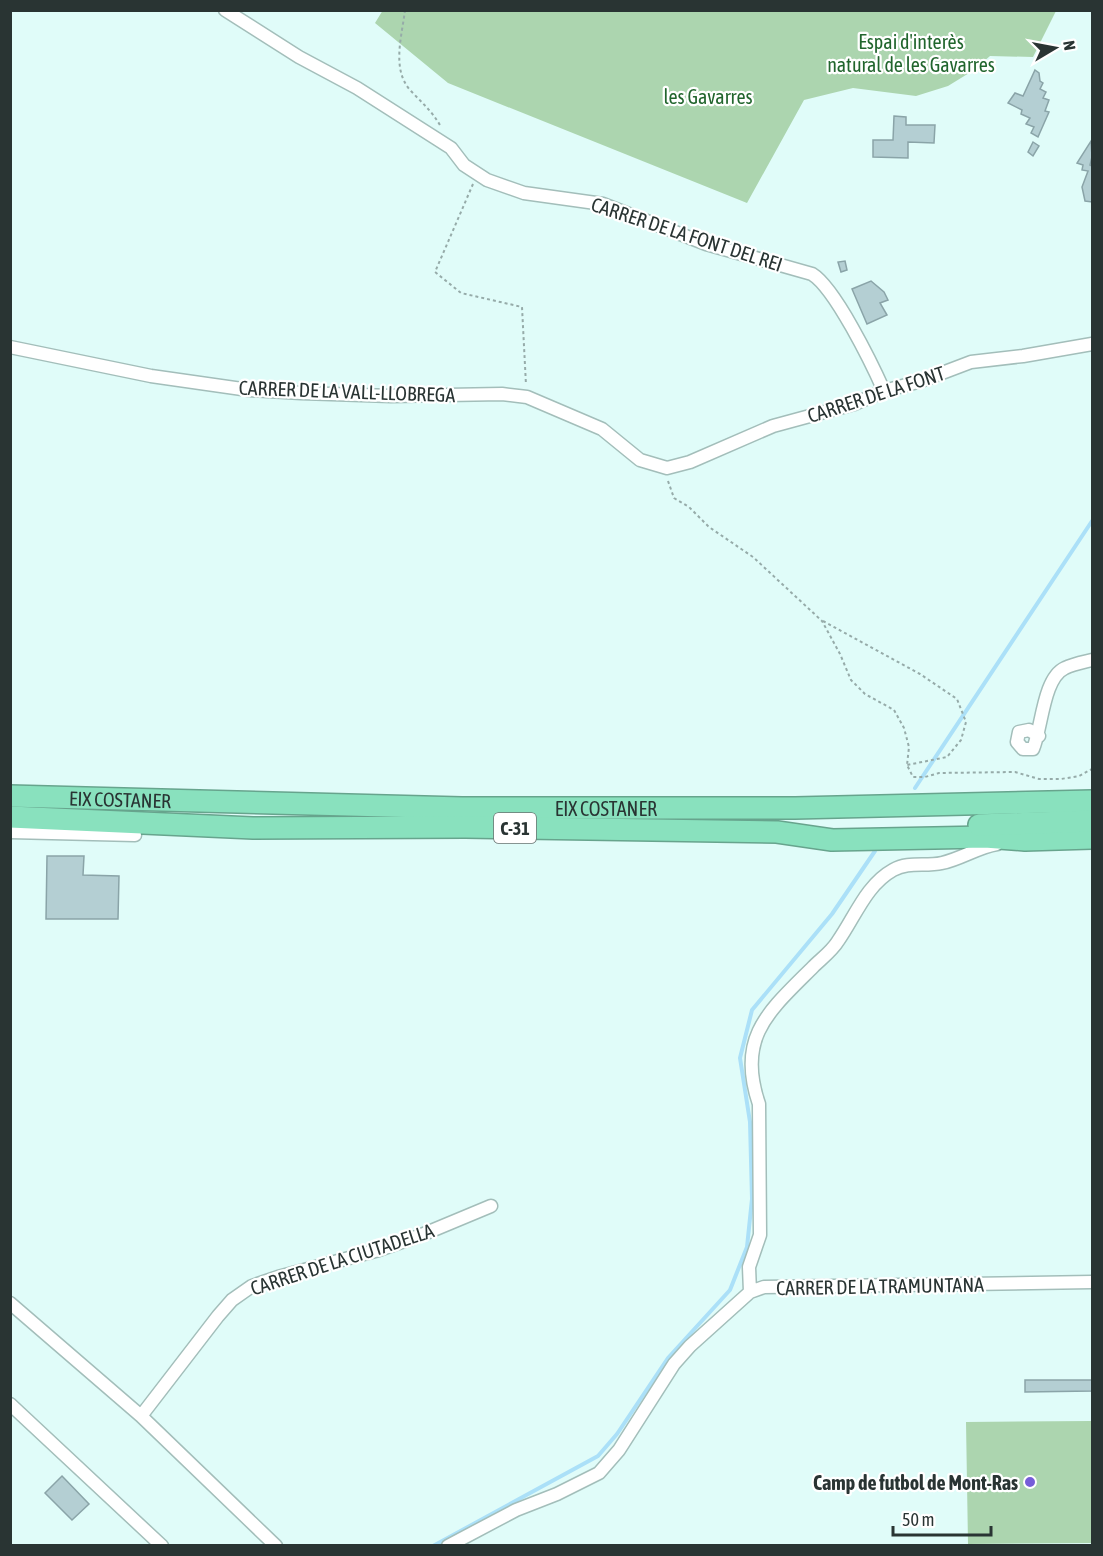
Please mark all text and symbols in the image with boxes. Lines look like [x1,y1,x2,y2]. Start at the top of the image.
north arrow [1025,18,1085,78]
park label: Espai d'interès natural de les Gavarres [827,30,995,76]
text: N [1060,39,1079,52]
park label: les Gavarres [663,85,753,108]
street label: CARRER DE LA FONT DEL REI [588,192,786,276]
street label: CARRER DE LA FONT [804,361,948,427]
street label: CARRER DE LA VALL-LLOBREGA [238,376,456,406]
street label: EIX COSTANER [69,786,171,812]
street label: EIX COSTANER [555,797,657,820]
road number: C-31 [494,813,536,843]
street label: CARRER DE LA CIUTADELLA [247,1218,437,1300]
street label: CARRER DE LA TRAMUNTANA [776,1273,984,1299]
place label: Camp de futbol de Mont-Ras [813,1471,1018,1494]
marker: Camp de futbol de Mont-Ras [1023,1475,1037,1489]
scale bar [893,1499,990,1537]
text: 50 m [902,1509,934,1530]

